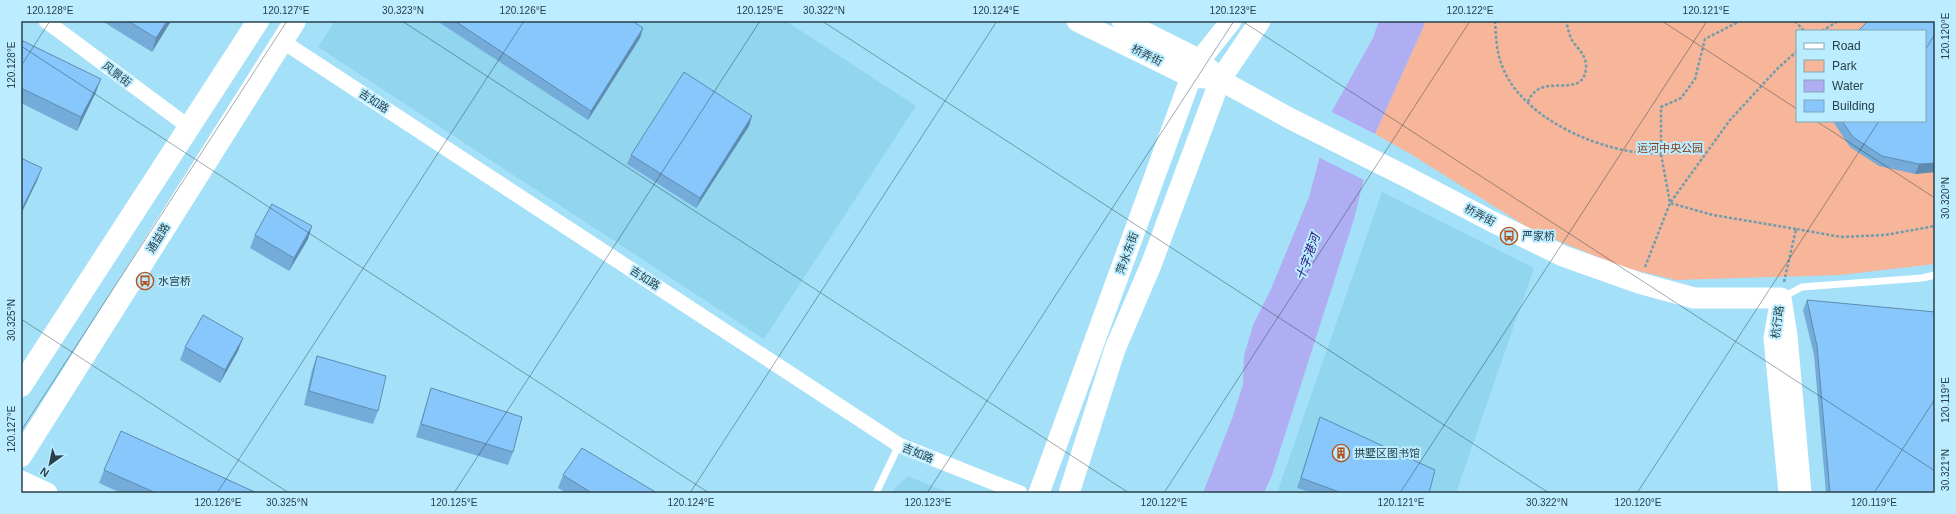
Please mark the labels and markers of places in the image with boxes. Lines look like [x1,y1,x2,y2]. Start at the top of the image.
bus stop icon: 严家桥 [1499,226,1519,246]
place label: 严家桥 [1522,230,1555,242]
bus stop icon: 水宫桥 [135,271,155,291]
place label: 水宫桥 [158,275,191,287]
building icon: 拱墅区图书馆 [1331,443,1351,463]
place label: 拱墅区图书馆 [1354,447,1420,459]

